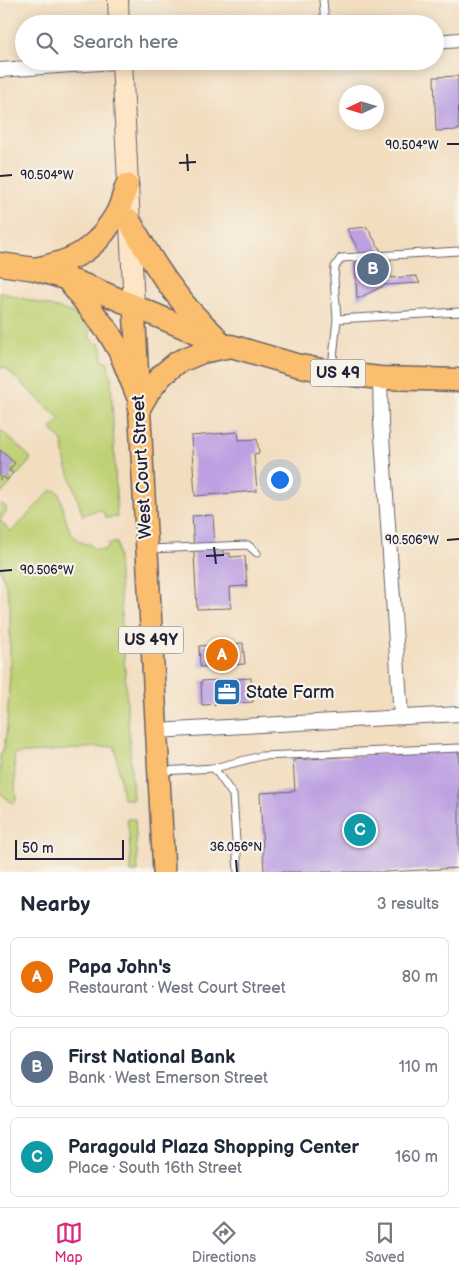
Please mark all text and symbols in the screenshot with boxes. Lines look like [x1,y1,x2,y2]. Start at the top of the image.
search box [15,15,444,70]
icon: search [33,29,61,57]
text: Search here [73,31,178,54]
north arrow [339,85,384,130]
text: 90.504°W [385,138,439,153]
text: 90.504°W [20,168,74,183]
pin: B [357,250,389,288]
road number: US 49 [310,359,366,386]
street label: West Court Street [128,394,156,540]
your location [267,467,293,493]
text: 90.506°W [385,533,439,548]
text: 90.506°W [20,563,74,578]
road number: US 49Y [118,626,184,654]
pin: A [206,636,238,674]
office icon: State Farm [212,677,242,707]
place label: State Farm [246,682,334,703]
pin: C [344,811,376,849]
scale bar [15,837,124,860]
text: 50 m [22,840,54,857]
text: 36.056°N [210,840,262,855]
text: Nearby [20,892,90,917]
text: 3 results [377,895,439,914]
text: Papa John's [68,956,171,979]
text: A [32,968,42,987]
text: 80 m [402,968,438,987]
text: Restaurant · West Court Street [68,979,286,998]
text: First National Bank [68,1046,235,1069]
text: B [31,1058,43,1077]
text: 110 m [399,1058,438,1077]
text: Bank · West Emerson Street [68,1069,268,1088]
text: Paragould Plaza Shopping Center [68,1136,359,1159]
text: C [31,1148,43,1167]
text: 160 m [395,1148,438,1167]
text: Place · South 16th Street [68,1159,242,1178]
tab: Map [55,1219,83,1266]
tab: Directions [192,1219,256,1266]
tab: Saved [365,1219,404,1266]

